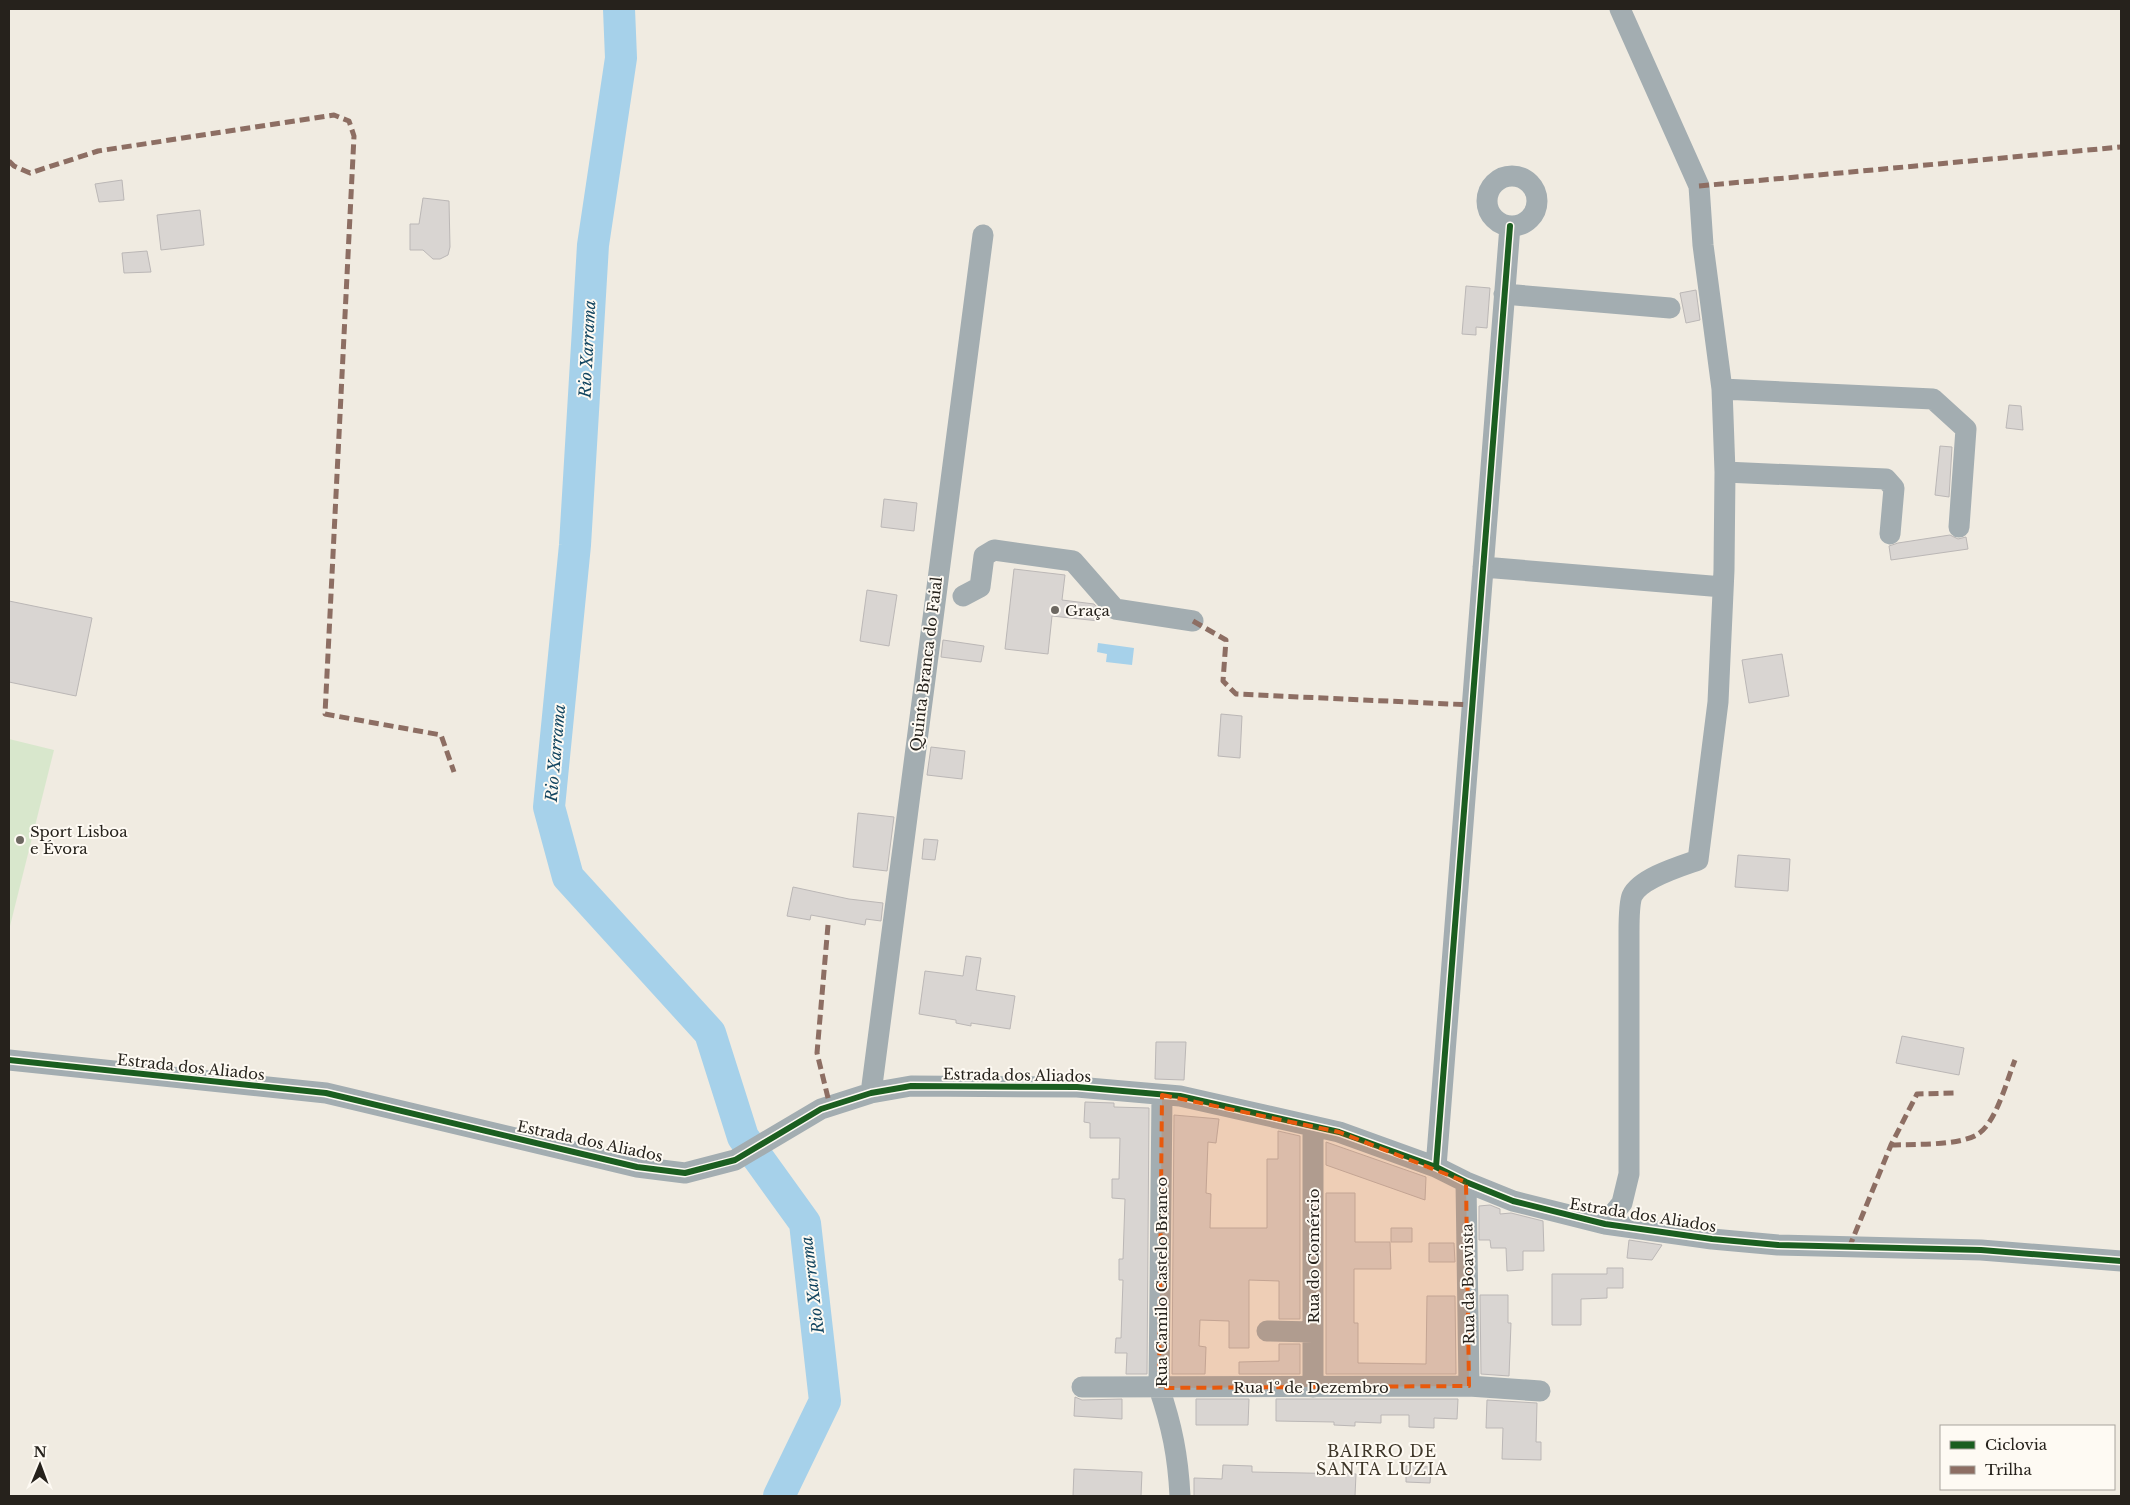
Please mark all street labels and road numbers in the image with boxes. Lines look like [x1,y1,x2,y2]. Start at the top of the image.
street label: Quinta Branca do Faial [906,575,946,753]
street label: Estrada dos Aliados [116,1050,266,1084]
street label: Estrada dos Aliados [943,1064,1092,1086]
street label: Estrada dos Aliados [515,1116,665,1166]
street label: Rua Camilo Castelo Branco [1152,1177,1171,1387]
street label: Rua do Comércio [1304,1188,1323,1324]
street label: Estrada dos Aliados [1568,1194,1718,1236]
street label: Rua da Boavista [1457,1223,1479,1345]
street label: Rua 1º de Dezembro [1233,1378,1389,1397]

